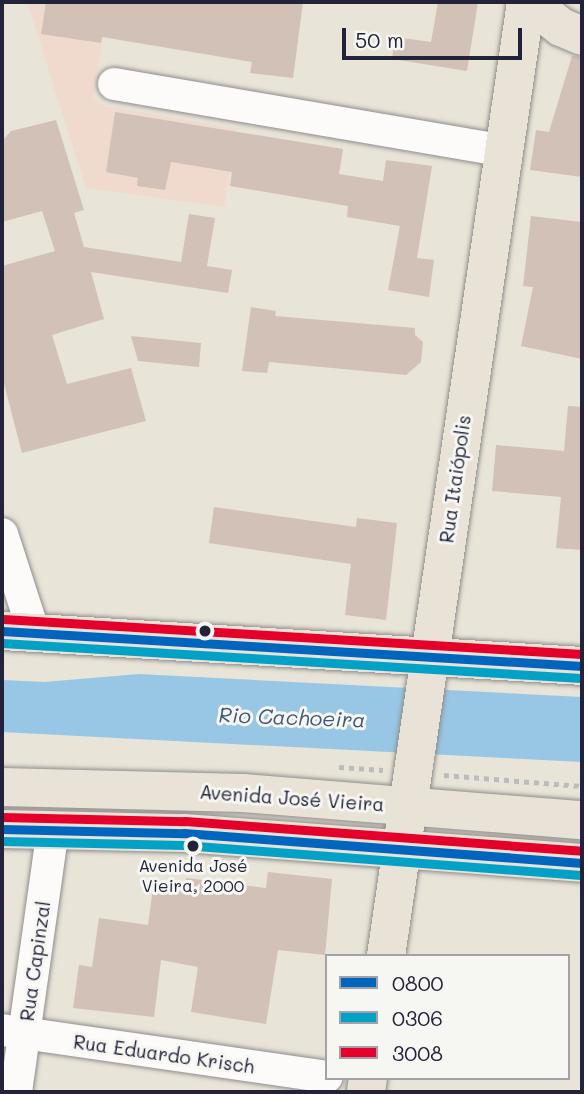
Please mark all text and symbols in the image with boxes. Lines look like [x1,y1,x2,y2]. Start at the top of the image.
scale bar [346,14,526,58]
text: 50 m [355,26,404,53]
street label: Rua Itaiópolis [435,414,475,544]
unlabelled marker [198,624,212,638]
water label: Rio Cachoeira [218,702,366,732]
street label: Avenida José Vieira [199,780,385,816]
marker: Avenida José Vieira, 2000 [186,839,200,853]
place label: Avenida José Vieira, 2000 [138,856,248,896]
street label: Rua Capinzal [15,899,55,1023]
legend [325,954,570,1080]
text: 0800 [392,969,444,996]
text: 0306 [392,1004,443,1031]
street label: Rua Eduardo Krisch [72,1030,256,1078]
text: 3008 [392,1039,443,1066]

